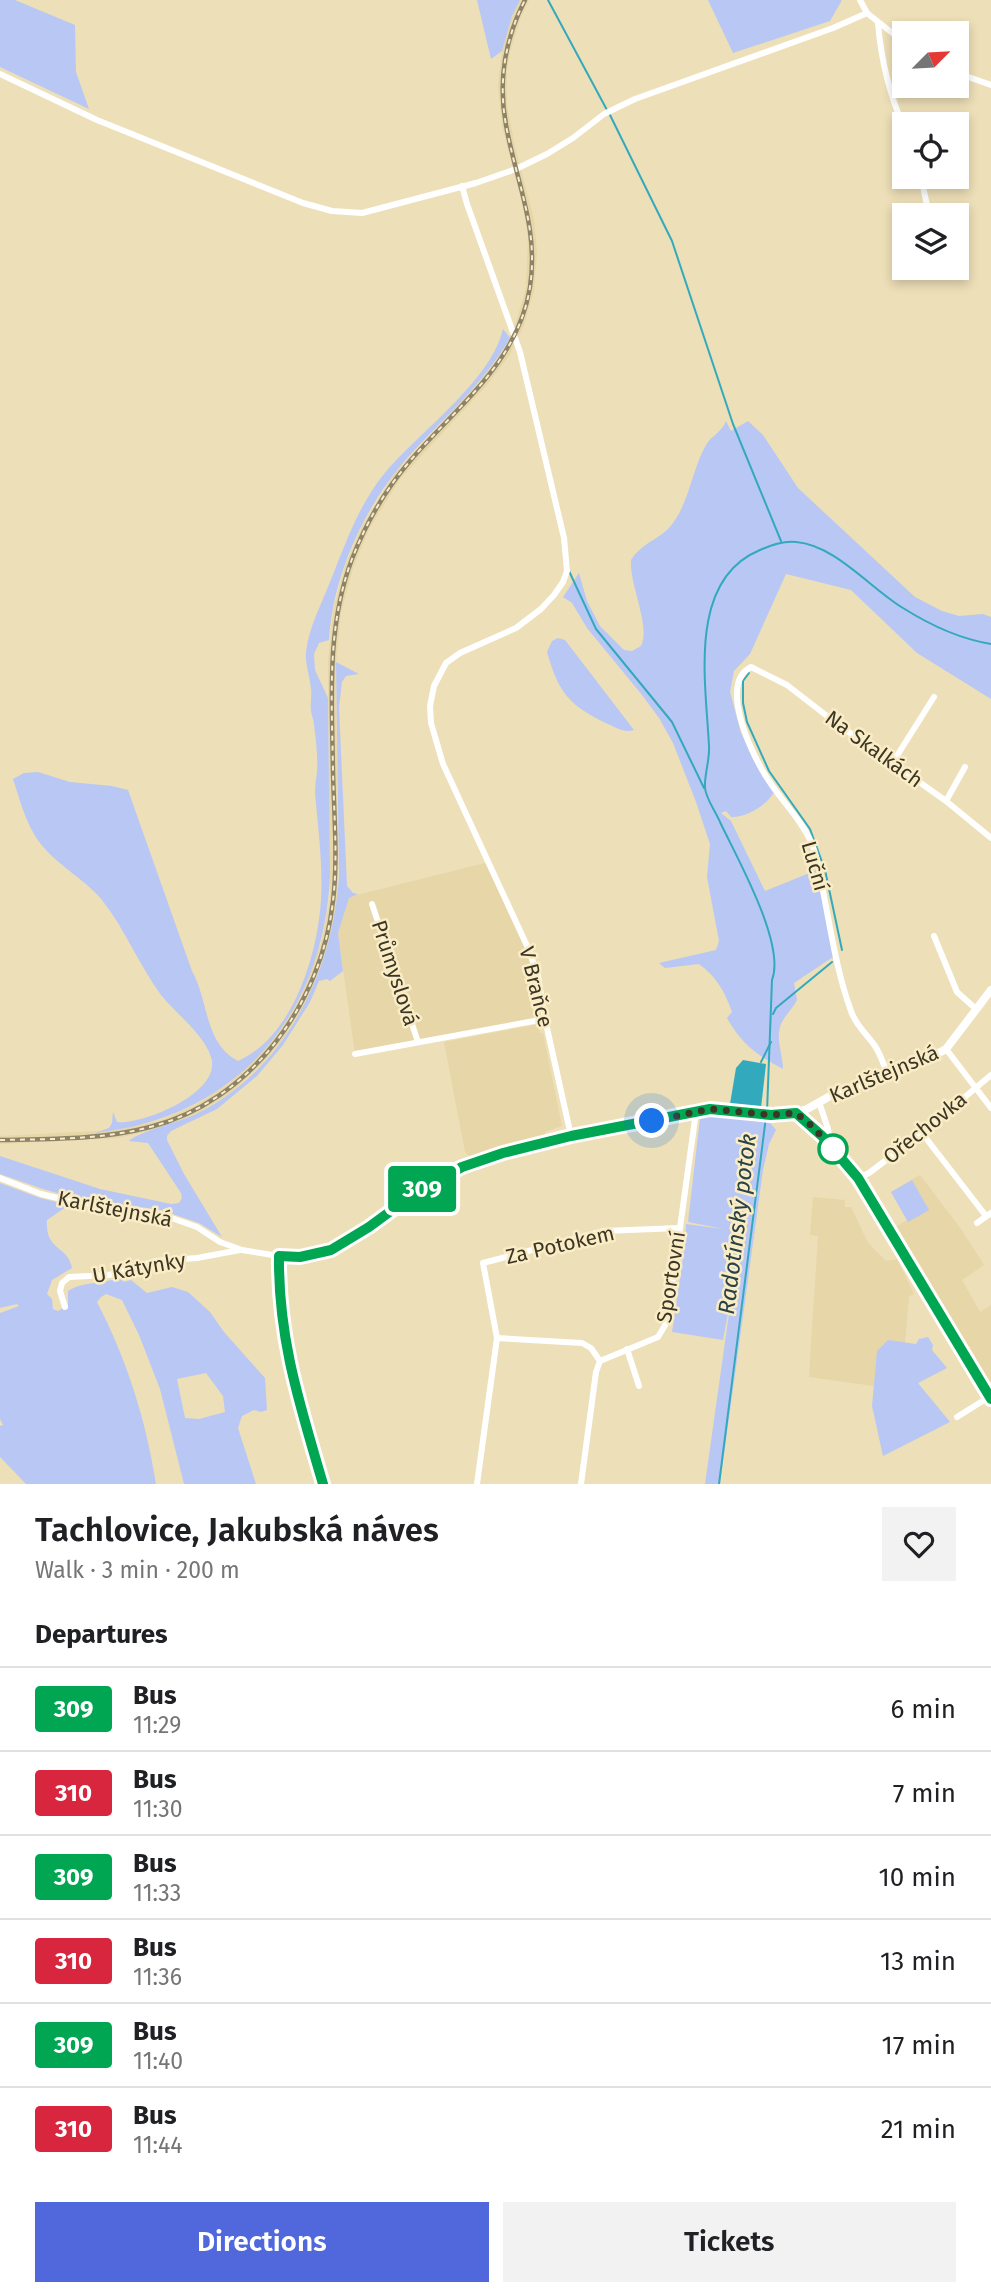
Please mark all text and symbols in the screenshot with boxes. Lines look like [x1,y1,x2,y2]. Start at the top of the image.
north arrow [892,21,970,98]
map controls [892,21,969,280]
button: locate [892,112,969,189]
button: layers [892,203,969,280]
street label: Na Skalkách [820,705,928,793]
street label: Luční [796,838,834,894]
street label: Průmyslová [366,917,424,1029]
street label: V Braňce [513,944,559,1030]
street label: Karlštejnská [825,1039,943,1109]
street label: Ořechovka [878,1086,972,1170]
your location [634,1103,669,1138]
water label: Radotínský potok [712,1132,762,1316]
unlabelled marker [818,1134,848,1164]
line badge: 309 [382,1166,462,1212]
text: 309 [402,1175,442,1203]
street label: Karlštejnská [55,1185,175,1233]
street label: Za Potokem [503,1220,617,1270]
street label: Sportovní [651,1229,691,1325]
street label: U Kátynky [90,1247,188,1289]
button: heart [882,1507,956,1581]
text: Tachlovice, Jakubská náves [35,1510,439,1550]
text: Walk · 3 min · 200 m [35,1556,240,1584]
text: Departures [35,1619,168,1650]
text: Bus [133,1680,176,1711]
text: 6 min [890,1694,956,1725]
text: 309 [54,1695,93,1723]
text: 11:29 [133,1711,181,1739]
text: Bus [133,1764,176,1795]
text: 7 min [893,1778,956,1809]
text: 310 [55,1779,92,1807]
text: 11:30 [133,1795,183,1823]
text: Bus [133,1848,176,1879]
text: 10 min [878,1862,956,1893]
text: 309 [54,1863,93,1891]
text: 11:33 [133,1879,181,1907]
text: Bus [133,1932,176,1963]
text: 13 min [880,1946,956,1977]
text: 310 [55,1947,92,1975]
text: 11:36 [133,1963,182,1991]
text: Bus [133,2016,176,2047]
text: 17 min [881,2030,956,2061]
text: 309 [54,2031,93,2059]
text: 11:40 [133,2047,183,2075]
text: Bus [133,2100,176,2131]
text: 21 min [881,2114,956,2145]
text: 310 [55,2115,92,2143]
text: 11:44 [133,2131,182,2159]
button: Directions [35,2202,489,2282]
button: Tickets [503,2202,956,2282]

